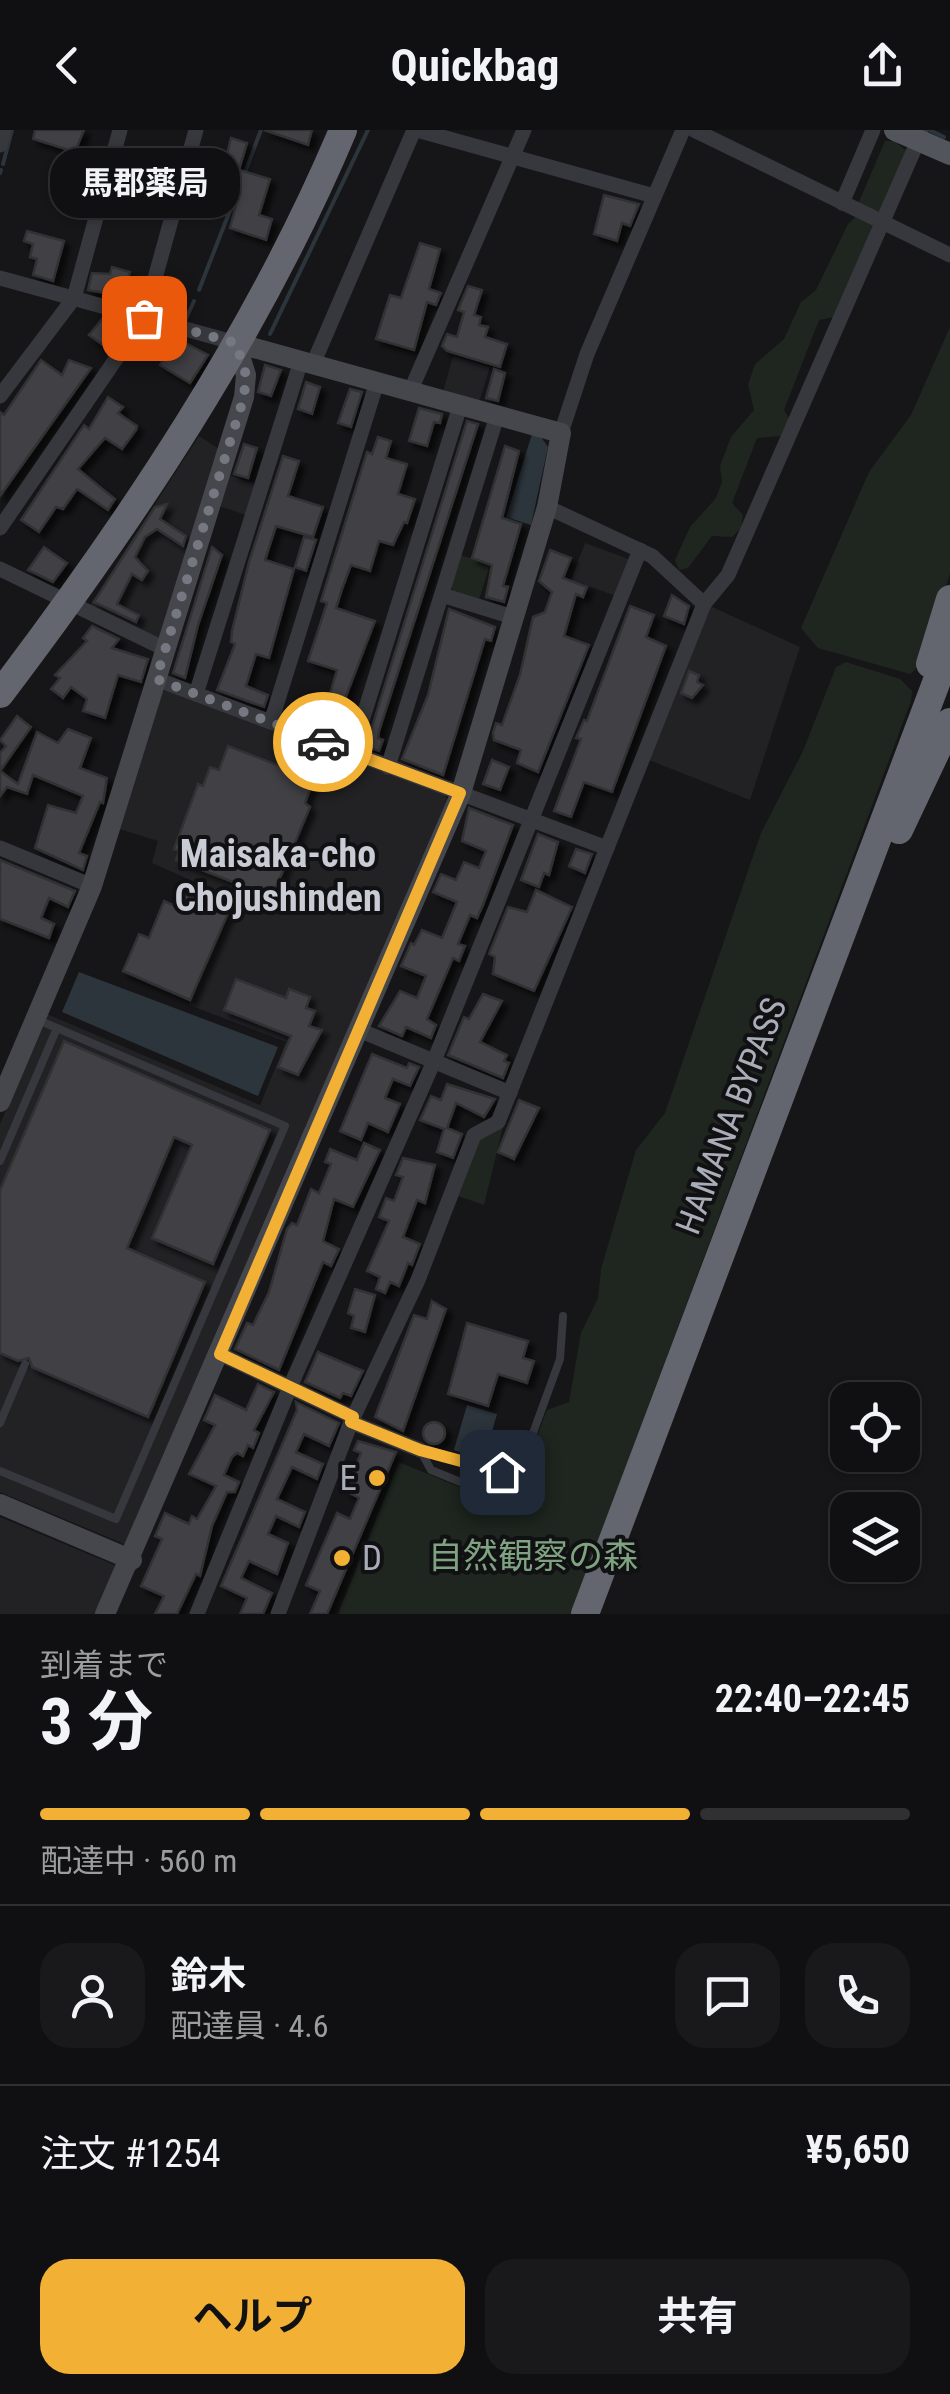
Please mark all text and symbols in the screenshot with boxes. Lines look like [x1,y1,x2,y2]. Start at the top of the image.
icon: back [40,38,95,93]
icon: share [855,38,910,93]
text: Quickbag [391,39,559,92]
callout: 馬郡薬局 [49,148,239,218]
text: 馬郡薬局 [81,164,209,202]
pin [102,276,187,361]
icon: bag [117,291,172,346]
courier [273,692,373,792]
icon: car [296,715,351,770]
district label: Maisaka-cho Chojushinden [174,832,382,920]
street label: HAMANA BYPASS [668,992,795,1240]
map controls [830,1382,920,1582]
button: locate [830,1382,920,1472]
pin [460,1430,545,1515]
icon: home [475,1445,530,1500]
place label: E [340,1458,357,1499]
marker: E [366,1467,388,1489]
button: layers [830,1492,920,1582]
park label: 自然観察の森 [428,1536,638,1577]
place label: D [362,1538,382,1579]
marker: D [331,1547,353,1569]
text: 到着まで [40,1646,168,1684]
text: 22:40–22:45 [715,1677,910,1721]
text: 3 分 [40,1684,153,1760]
text: 配達中 · 560 m [40,1842,237,1880]
button: person [40,1943,145,2048]
button: chat [675,1943,780,2048]
button: phone [805,1943,910,2048]
text: 鈴木 [170,1954,246,1998]
text: 配達員 · 4.6 [170,2007,329,2045]
text: ¥5,650 [806,2128,910,2172]
text: 注文 #1254 [40,2132,221,2176]
button: ヘルプ [40,2259,465,2374]
button: 共有 [485,2259,910,2374]

